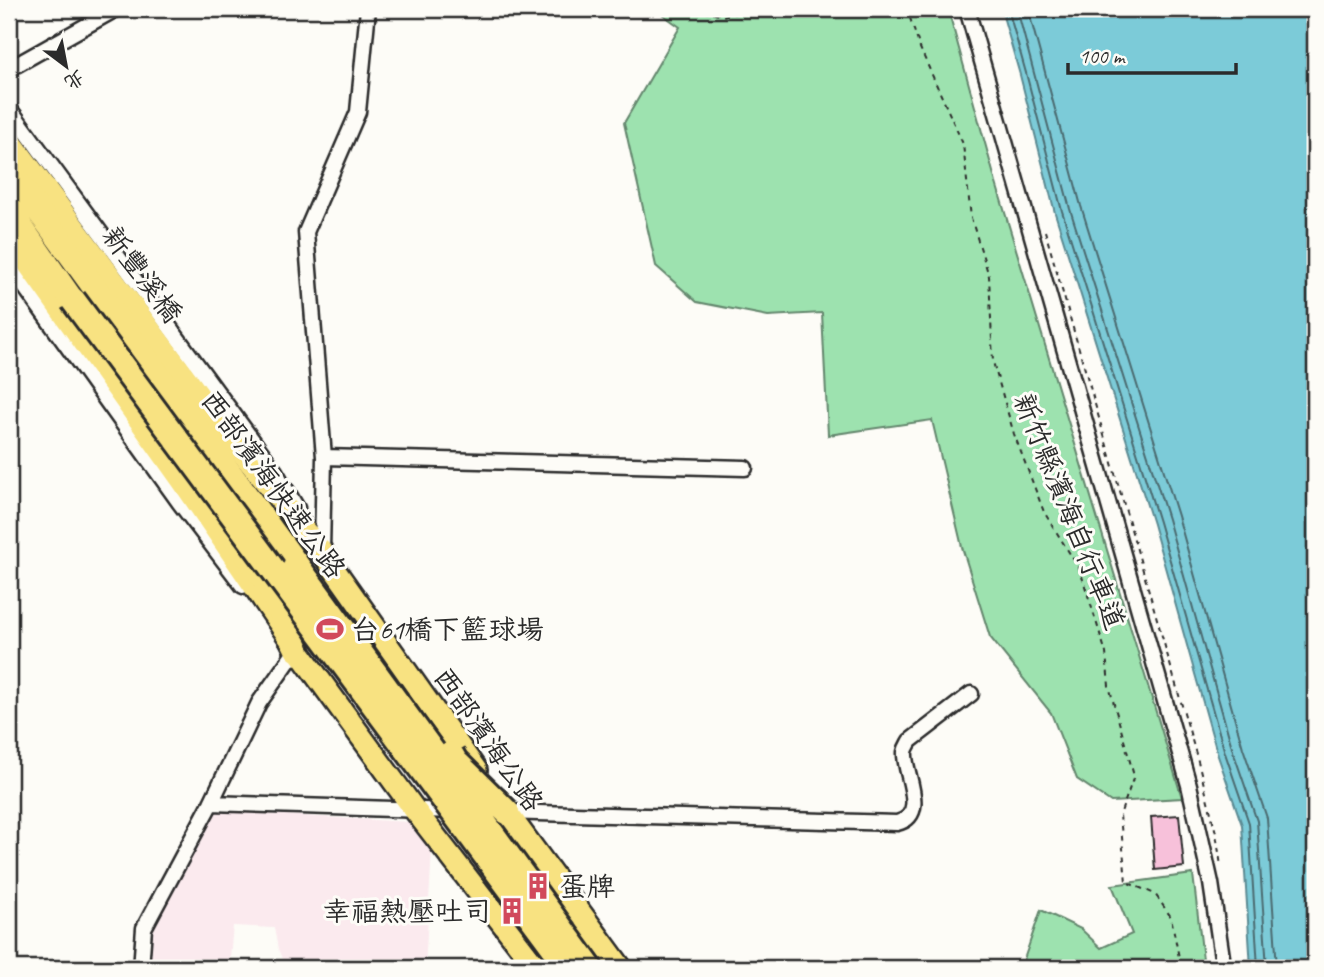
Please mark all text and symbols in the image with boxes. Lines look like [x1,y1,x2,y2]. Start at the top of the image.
north arrow [32,32,102,102]
scale bar [1068,32,1236,76]
text: 100 m [1079,43,1126,69]
text: 北 [60,64,89,95]
street label: 新豐溪橋 [95,219,190,330]
street label: 西部濱海快速公路 [194,383,354,585]
street label: 新竹縣濱海自行車道 [1006,388,1133,635]
place label: 台61橋下籃球場 [351,612,544,647]
sports icon: 台61橋下籃球場 [315,614,345,644]
street label: 西部濱海公路 [426,660,551,818]
place label: 蛋牌 [559,869,615,904]
building icon: 蛋牌 [523,871,553,901]
place label: 幸福熱壓吐司 [323,894,491,929]
building icon: 幸福熱壓吐司 [497,896,527,926]

